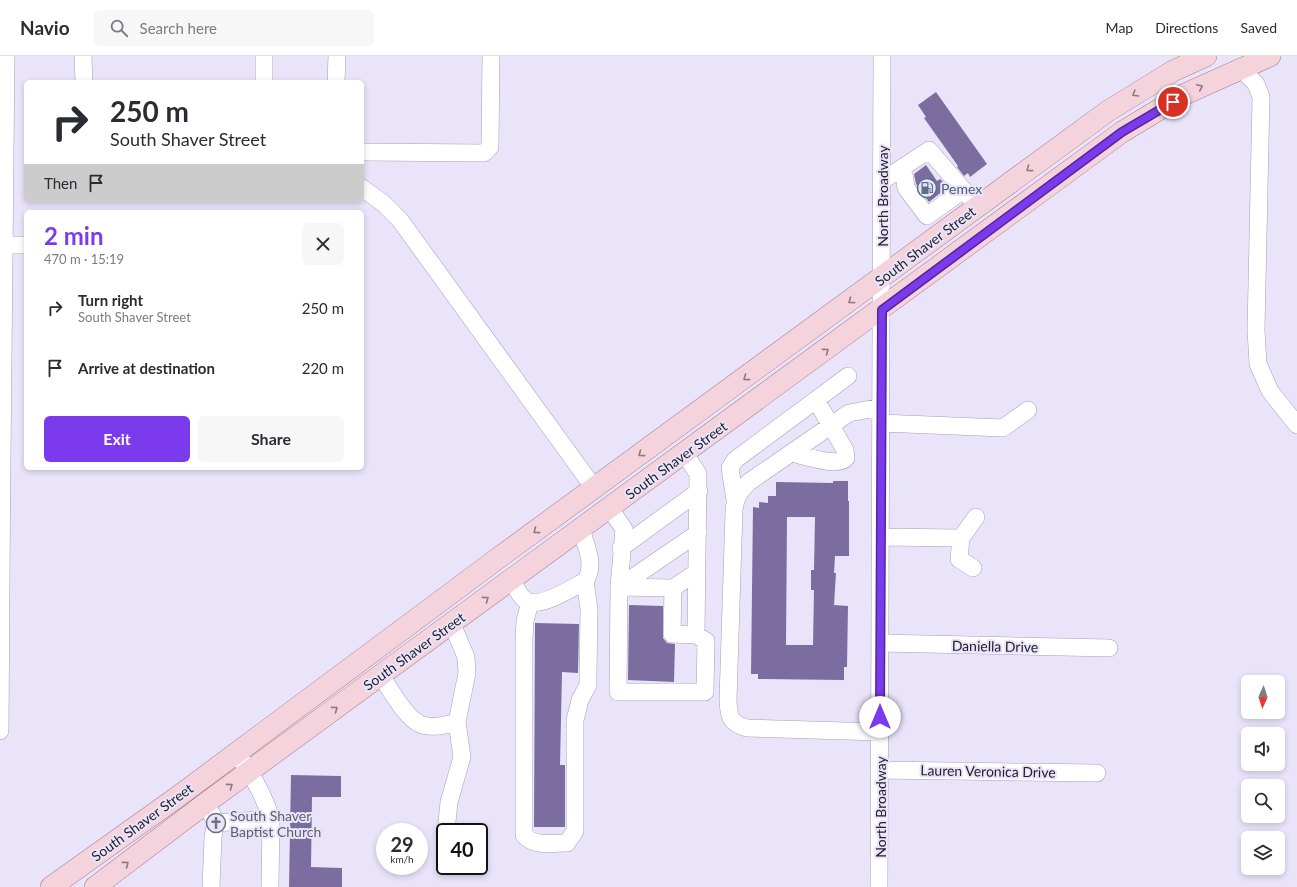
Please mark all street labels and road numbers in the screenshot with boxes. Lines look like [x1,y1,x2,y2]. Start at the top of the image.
street label: North Broadway [874,145,891,247]
street label: South Shaver Street [871,203,979,289]
street label: South Shaver Street [622,417,730,503]
street label: South Shaver Street [360,608,468,694]
street label: Daniella Drive [952,637,1038,655]
street label: North Broadway [872,756,889,858]
street label: Lauren Veronica Drive [920,761,1056,781]
street label: South Shaver Street [88,779,196,865]

